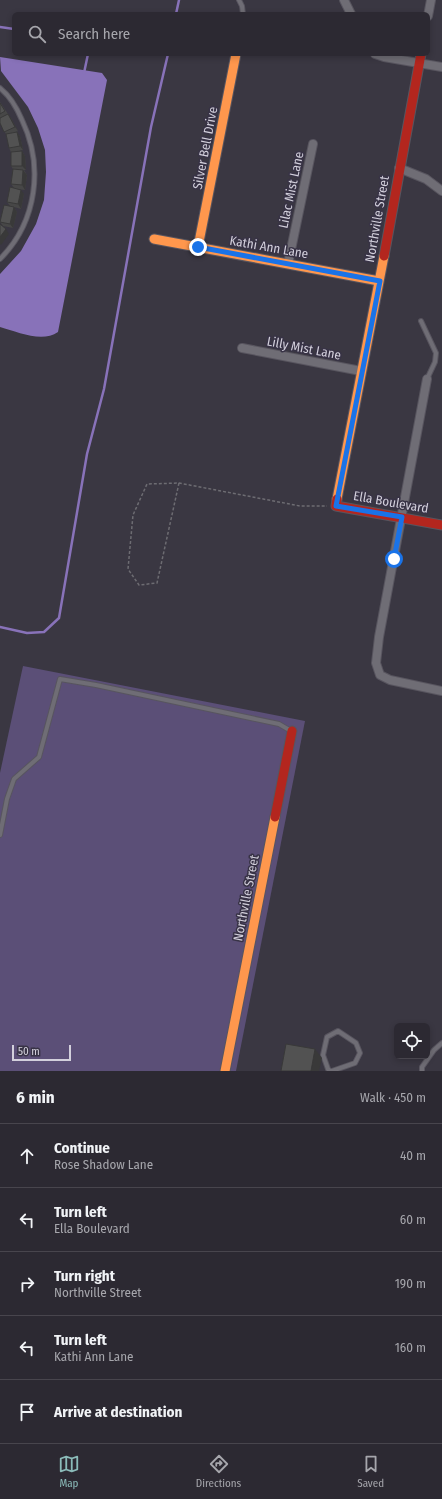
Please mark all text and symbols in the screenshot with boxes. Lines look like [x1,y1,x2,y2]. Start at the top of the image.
search box [12,12,430,56]
icon: search [26,23,48,45]
text: Search here [58,25,130,43]
street label: Silver Bell Drive [190,105,220,191]
street label: Lilac Mist Lane [276,150,306,230]
street label: Northville Street [362,174,392,263]
street label: Kathi Ann Lane [229,233,309,261]
route end [189,238,207,256]
street label: Lilly Mist Lane [266,333,342,363]
street label: Ella Boulevard [352,488,430,516]
route start [385,550,403,568]
street label: Northville Street [230,853,262,942]
map controls [394,1023,430,1059]
button: locate [394,1023,430,1059]
scale bar [12,1043,71,1062]
text: 50 m [18,1045,40,1058]
text: 6 min [16,1087,55,1108]
text: Walk · 450 m [360,1090,426,1105]
text: Continue [54,1139,110,1157]
icon: ahead [16,1145,38,1167]
text: 40 m [400,1148,426,1163]
text: Rose Shadow Lane [54,1157,153,1172]
text: Turn left [54,1203,107,1221]
icon: left [16,1209,38,1231]
text: 60 m [400,1212,426,1227]
text: Ella Boulevard [54,1221,130,1236]
text: Turn right [54,1267,115,1285]
icon: right [16,1273,38,1295]
text: 190 m [395,1276,426,1291]
text: Northville Street [54,1285,142,1300]
text: Turn left [54,1331,107,1349]
icon: left [16,1337,38,1359]
text: 160 m [395,1340,426,1355]
text: Kathi Ann Lane [54,1349,134,1364]
icon: arrive [16,1401,38,1423]
text: Arrive at destination [54,1403,182,1421]
tab: Map [58,1453,80,1490]
tab: Directions [196,1453,241,1490]
tab: Saved [357,1453,384,1490]

